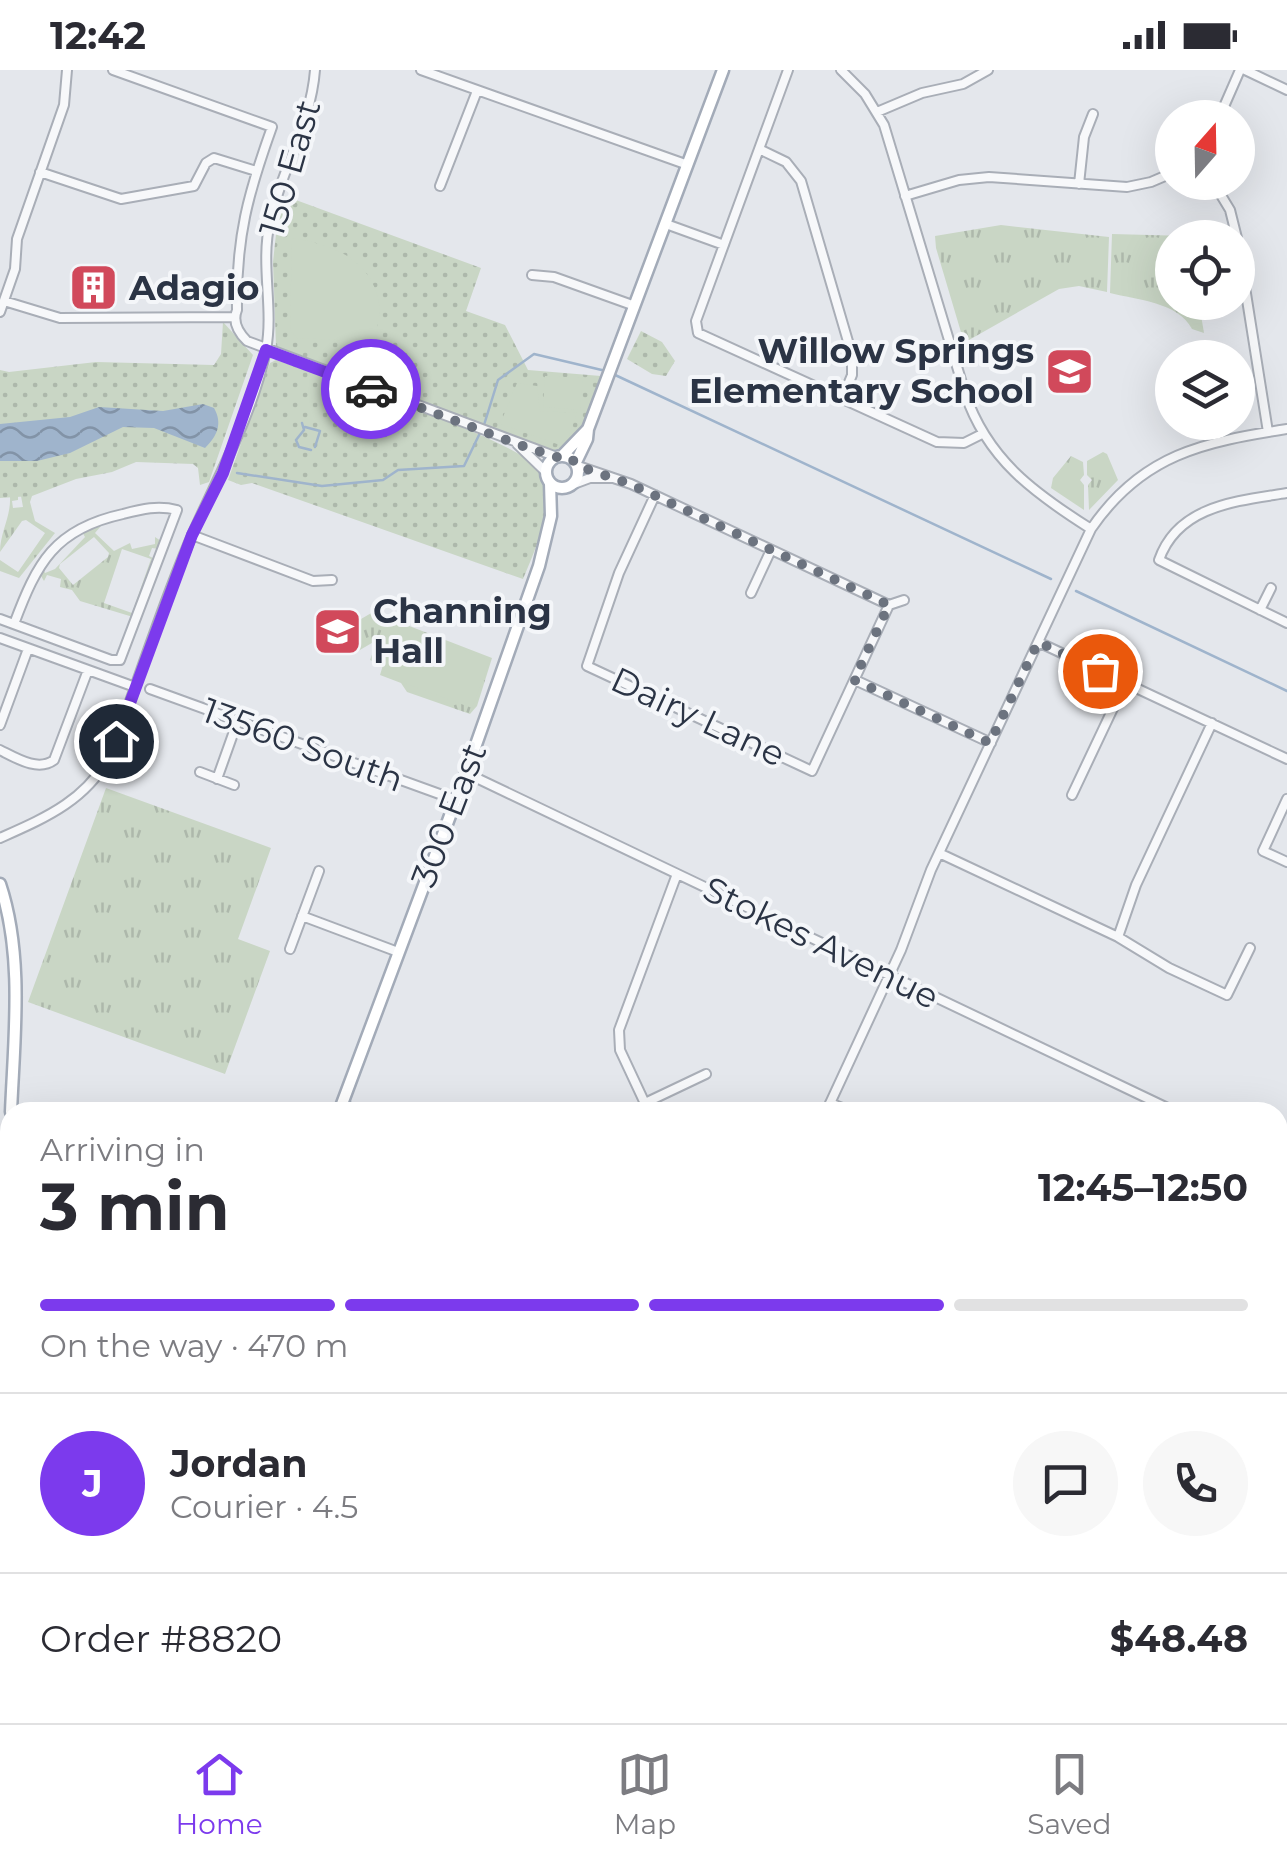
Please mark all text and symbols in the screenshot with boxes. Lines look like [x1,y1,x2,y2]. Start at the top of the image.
text: 12:42 [50,12,146,59]
street label: 150 East [250,95,329,241]
north arrow [1155,100,1255,200]
map controls [1155,100,1255,440]
button: locate [1155,220,1255,320]
building icon: Adagio [68,262,120,314]
place label: Adagio [128,266,260,309]
place label: Willow Springs Elementary School [689,329,1034,412]
courier [321,339,421,439]
button: layers [1155,340,1255,440]
school or university icon: Willow Springs Elementary School [1043,345,1095,397]
icon: car [344,362,399,417]
place label: Channing Hall [373,589,552,672]
school or university icon: Channing Hall [312,605,364,657]
pin [1058,629,1143,714]
icon: bag [1073,644,1128,699]
street label: Dairy Lane [604,658,792,776]
street label: 13560 South [197,688,409,801]
pin [74,699,159,784]
icon: home [89,714,144,769]
street label: 300 East [402,737,496,893]
street label: Stokes Avenue [696,867,946,1018]
text: Arriving in [40,1130,205,1169]
text: 12:45–12:50 [1038,1164,1248,1211]
text: 3 min [40,1167,230,1246]
text: On the way · 470 m [40,1326,348,1365]
button: chat [1013,1431,1118,1536]
button: phone [1143,1431,1248,1536]
text: Jordan [170,1440,308,1487]
text: J [82,1460,103,1507]
text: Courier · 4.5 [170,1487,358,1526]
text: Order #8820 [40,1615,282,1662]
text: $48.48 [1110,1615,1248,1662]
tab: Home [176,1747,263,1841]
tab: Map [614,1747,676,1841]
tab: Saved [1027,1747,1111,1841]

